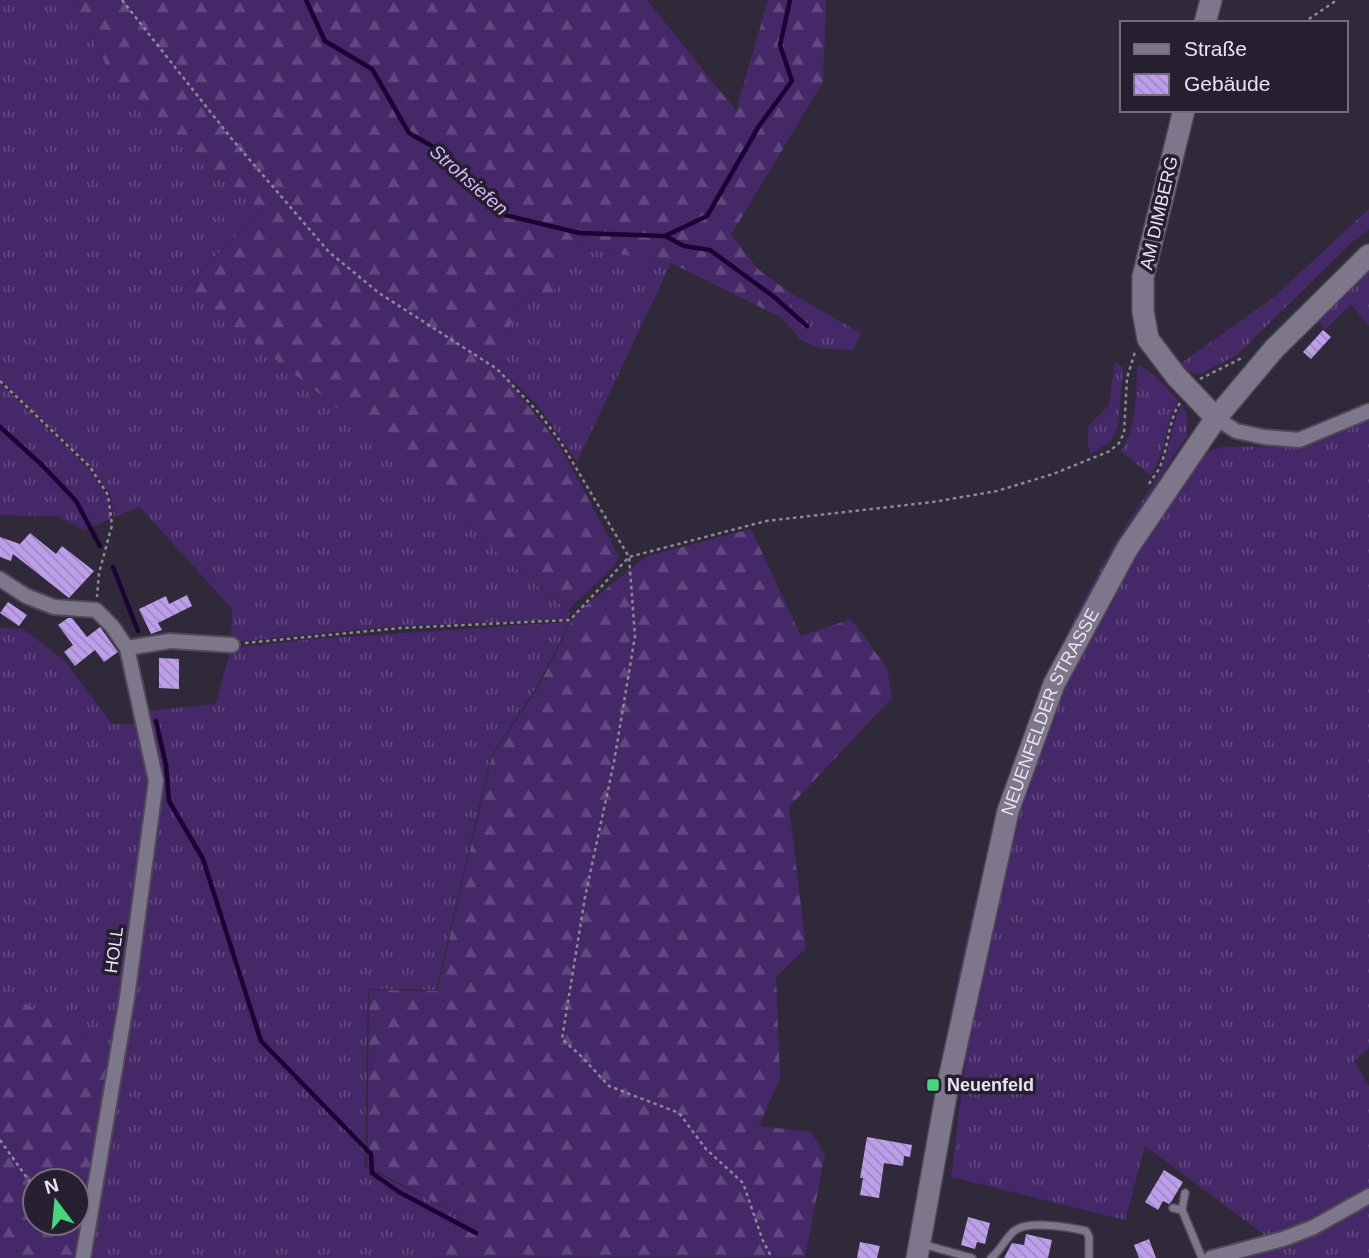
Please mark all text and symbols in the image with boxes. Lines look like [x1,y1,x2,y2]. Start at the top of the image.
legend [1120,21,1348,112]
text: Straße [1184,37,1247,60]
text: Gebäude [1184,72,1270,95]
water label: Strohsiefen [426,141,512,219]
street label: AM DIMBERG [1136,154,1182,272]
street label: NEUENFELDER STRASSE [997,605,1103,818]
street label: HOLL [101,925,127,975]
place label: Neuenfeld [947,1075,1034,1095]
marker: Neuenfeld [925,1077,941,1093]
north arrow [21,1167,91,1237]
text: N [42,1174,61,1198]

